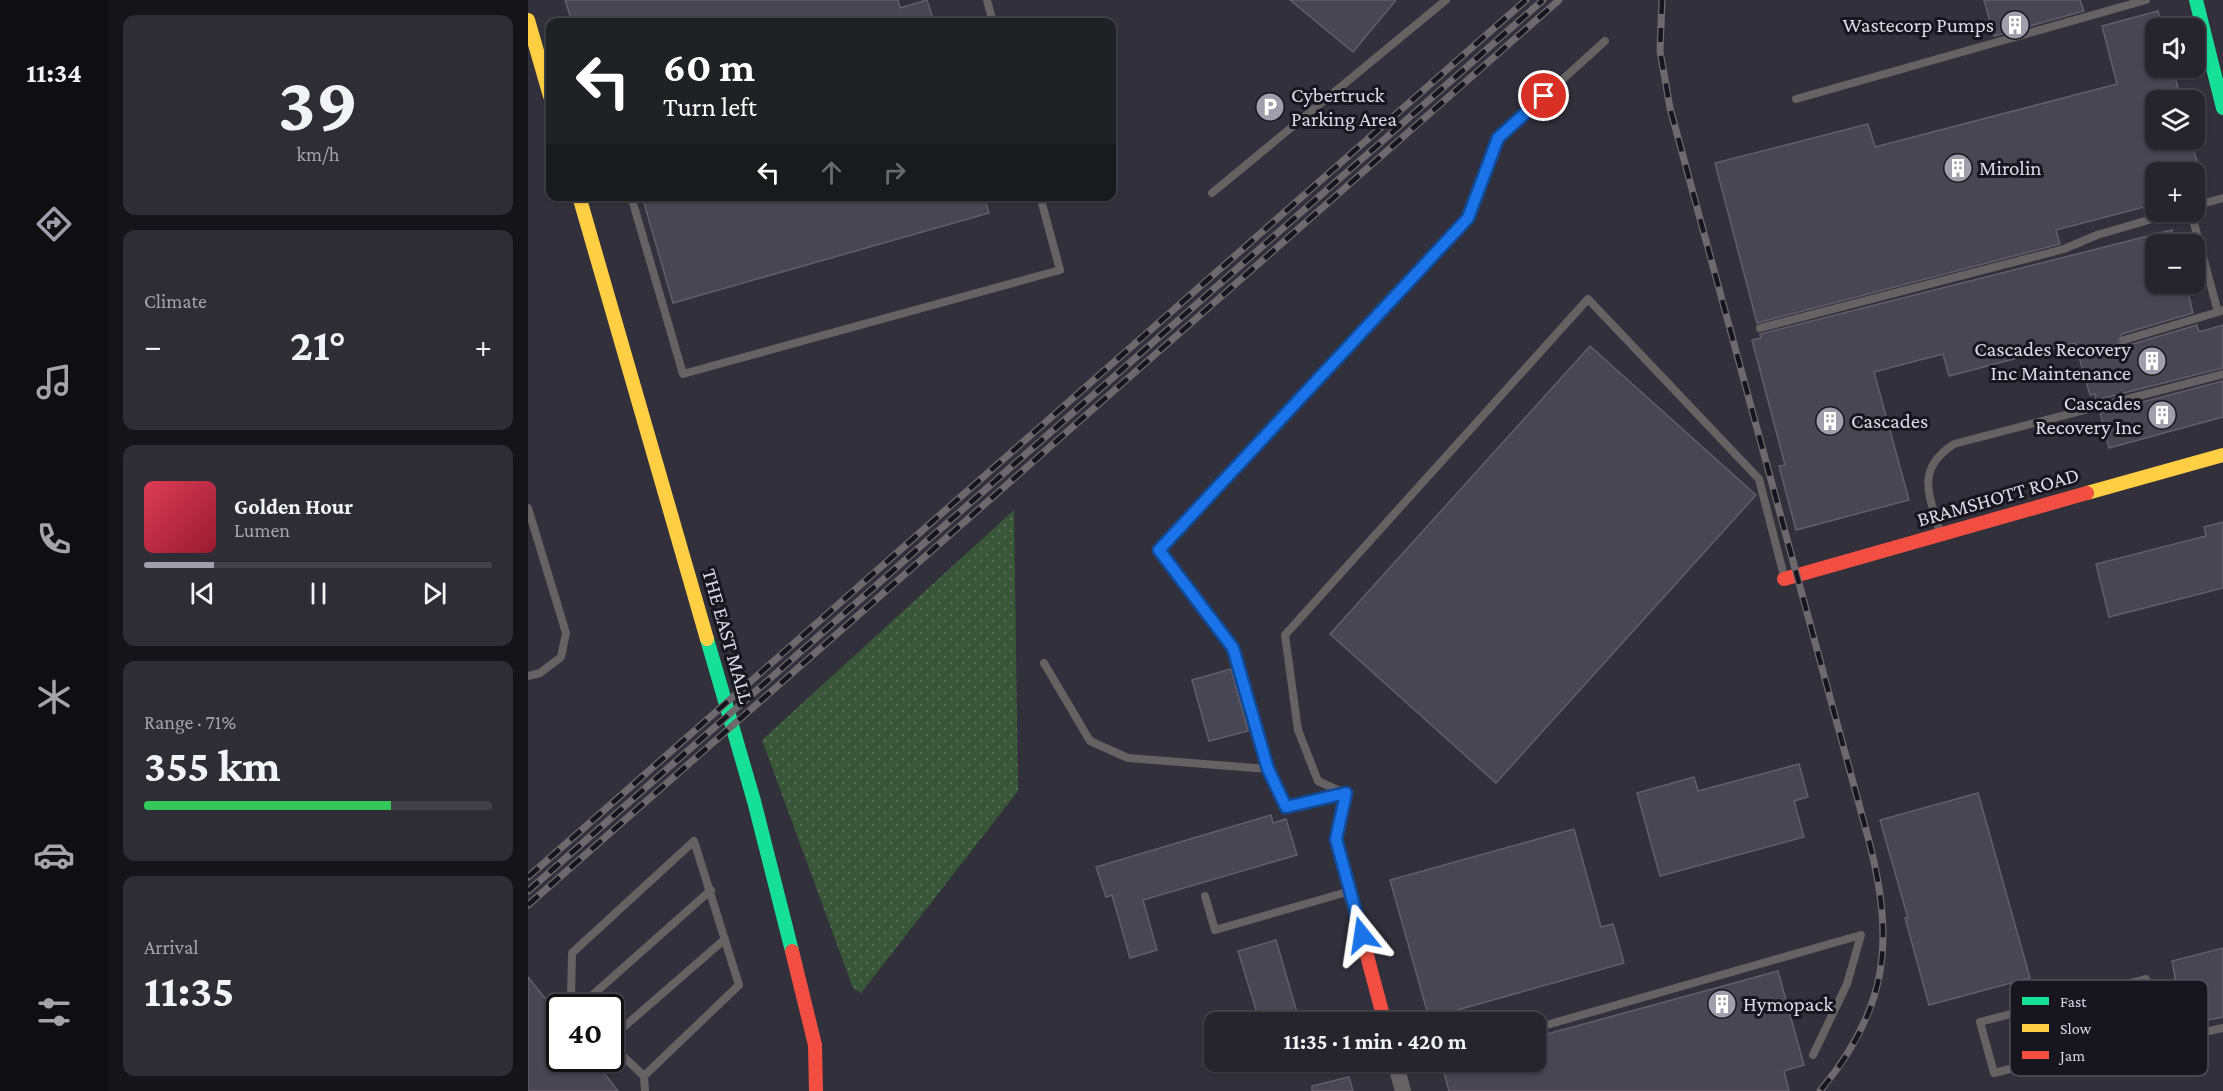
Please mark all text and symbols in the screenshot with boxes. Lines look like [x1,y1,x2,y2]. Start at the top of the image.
building icon: Wastecorp Pumps [1999,9,2031,41]
place label: Wastecorp Pumps [1842,13,1994,37]
map controls [2145,18,2205,294]
button: sound [2145,18,2205,78]
icon: left [564,42,642,120]
text: 60 m [663,43,755,90]
text: 11:34 [26,58,82,88]
text: 39 [278,60,358,147]
pin [1518,70,1569,121]
icon: arrive [1527,79,1560,112]
place label: Cybertruck Parking Area [1291,83,1397,131]
button: layers [2145,90,2205,150]
parking icon: Cybertruck Parking Area [1254,91,1286,123]
text: Turn left [663,92,757,122]
text: km/h [296,143,340,165]
building icon: Mirolin [1942,152,1974,184]
icon: left [752,156,785,189]
icon: ahead [815,156,848,189]
icon: right [878,156,911,189]
place label: Mirolin [1979,156,2042,180]
button: + [2145,162,2205,222]
icon: directions [33,203,75,245]
button: − [2145,234,2205,294]
text: Climate [144,290,207,312]
text: 21° [290,320,346,370]
text: − [144,327,161,364]
text: + [475,327,492,364]
place label: Cascades Recovery Inc Maintenance [1974,337,2131,385]
building icon: Cascades Recovery Inc Maintenance [2136,345,2168,377]
icon: music [33,361,75,403]
place label: Cascades Recovery Inc [2035,391,2141,439]
building icon: Cascades Recovery Inc [2146,399,2178,431]
building icon: Cascades [1814,405,1846,437]
place label: Cascades [1851,409,1928,433]
street label: BRAMSHOTT ROAD [1914,462,2082,532]
text: Golden Hour [234,494,353,519]
icon: phone [33,518,75,560]
text: Lumen [234,519,290,541]
street label: THE EAST MALL [697,566,759,707]
icon: previous [186,577,219,610]
icon: pause [302,577,335,610]
icon: next [418,577,451,610]
icon: climate [33,676,75,718]
text: Range · 71% [144,711,236,733]
text: 355 km [144,741,281,791]
icon: car [33,834,75,876]
position arrow [1330,903,1394,967]
text: Arrival [144,936,198,958]
text: 11:35 [144,966,234,1016]
legend [2010,980,2208,1076]
building icon: Hymopack [1706,988,1738,1020]
icon: filters [33,991,75,1033]
place label: Hymopack [1743,992,1833,1016]
text: Fast [2060,993,2087,1010]
speed limit sign: 40 [546,994,624,1072]
text: Slow [2060,1020,2092,1037]
text: 11:35 · 1 min · 420 m [1283,1029,1467,1054]
text: Jam [2058,1047,2085,1065]

